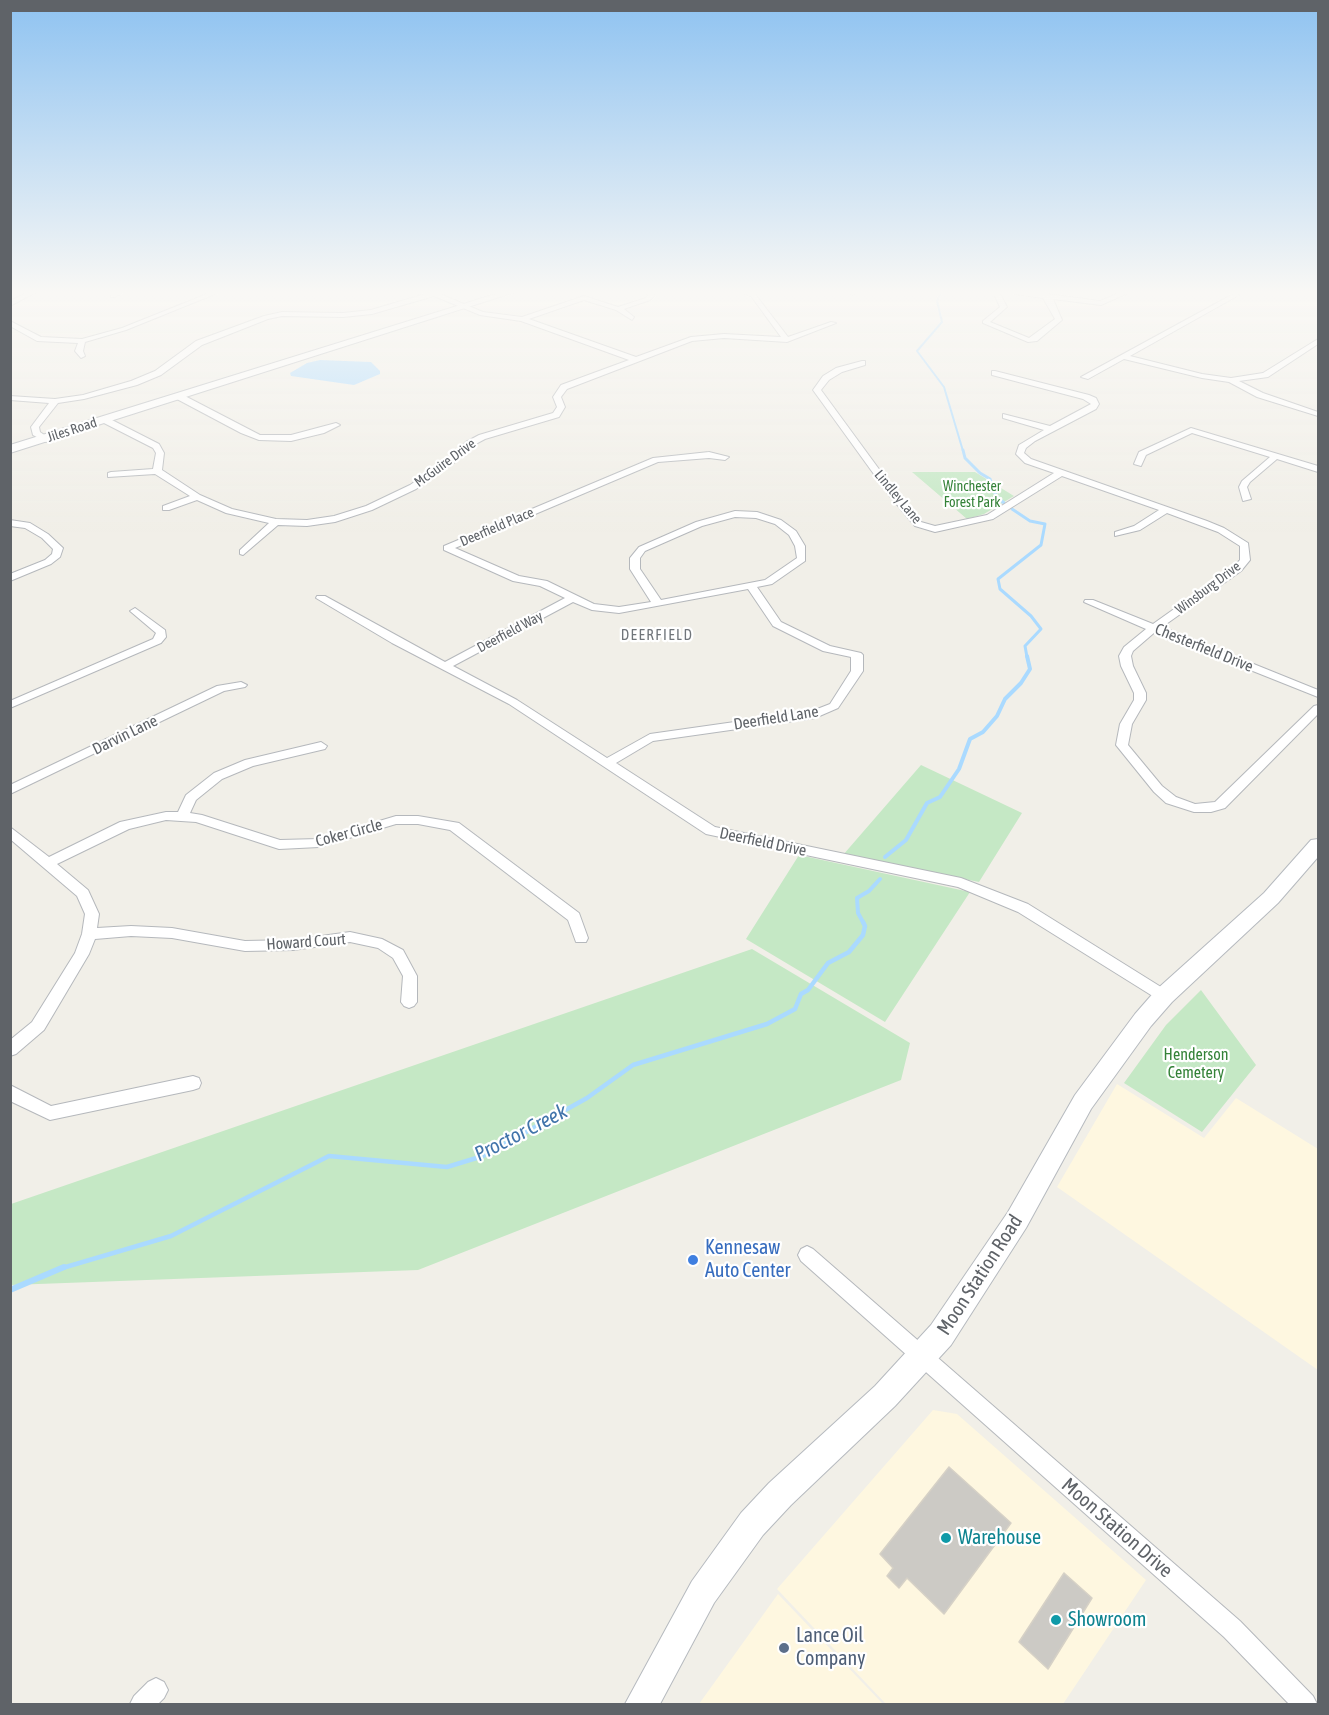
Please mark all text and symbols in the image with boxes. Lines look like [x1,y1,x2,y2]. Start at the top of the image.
street label: Jiles Road [45,414,99,446]
street label: McGuire Drive [411,435,479,491]
street label: Lindley Lane [871,467,925,527]
park label: Winchester Forest Park [943,479,1001,512]
street label: Deerfield Place [458,504,536,550]
street label: Winsburg Drive [1172,558,1244,618]
street label: Deerfield Way [474,608,546,656]
street label: Chesterfield Drive [1152,620,1256,676]
district label: DEERFIELD [621,626,693,644]
street label: Deerfield Lane [732,702,820,734]
street label: Darvin Lane [89,711,161,759]
street label: Coker Circle [313,815,385,851]
street label: Deerfield Drive [718,823,808,861]
street label: Howard Court [266,930,346,954]
park label: Henderson Cemetery [1164,1045,1228,1083]
water label: Proctor Creek [470,1099,572,1167]
street label: Moon Station Road [932,1210,1028,1340]
place label: Kennesaw Auto Center [705,1236,790,1283]
marker: Kennesaw Auto Center [686,1253,700,1267]
street label: Moon Station Drive [1057,1473,1177,1583]
place label: Warehouse [958,1526,1041,1550]
marker: Warehouse [939,1531,953,1545]
place label: Showroom [1068,1608,1146,1632]
marker: Showroom [1049,1613,1063,1627]
place label: Lance Oil Company [796,1624,866,1671]
marker: Lance Oil Company [777,1641,791,1655]

